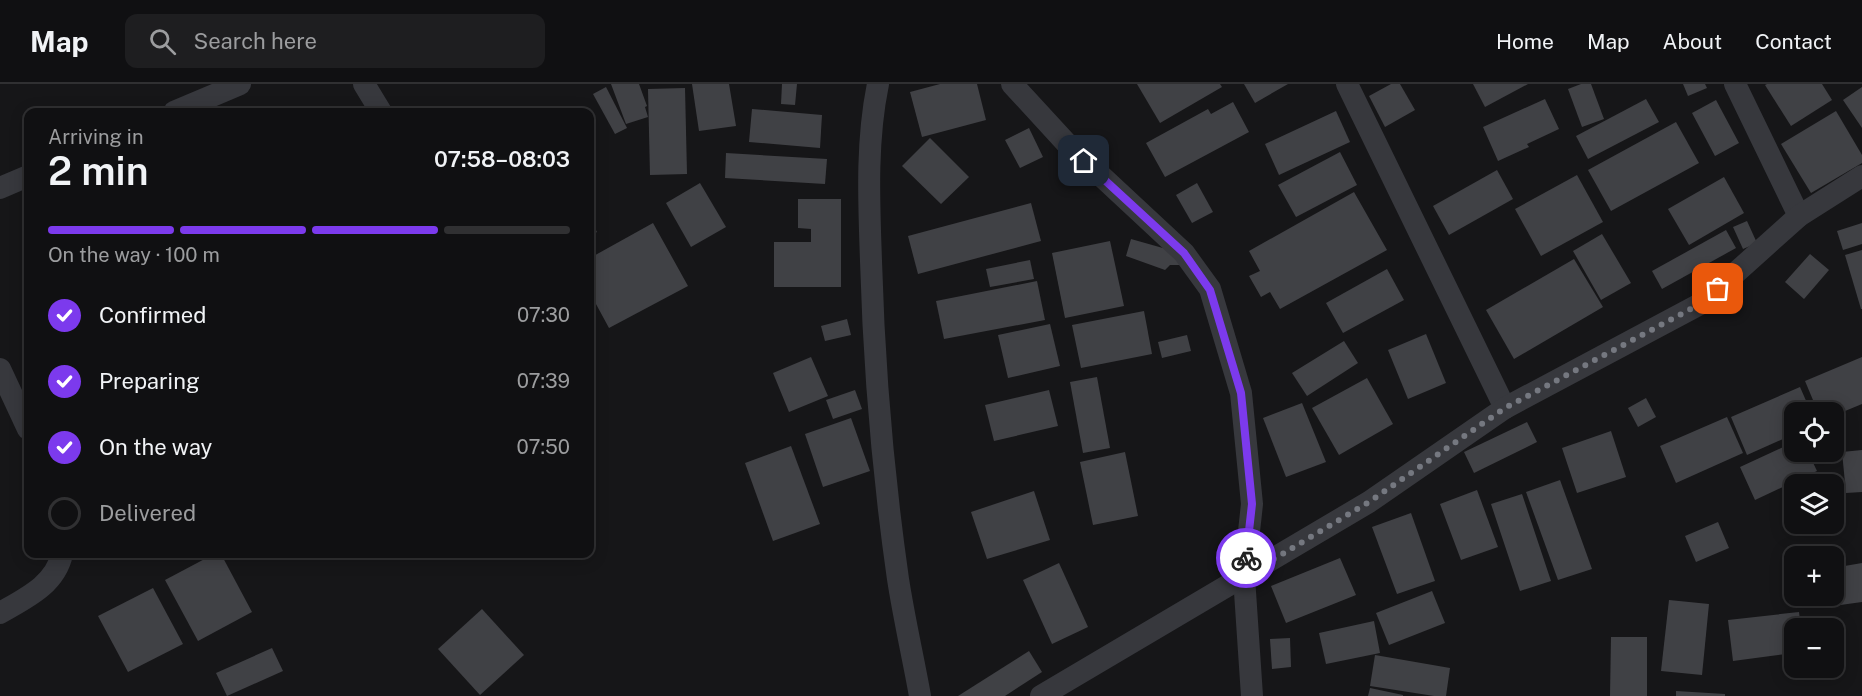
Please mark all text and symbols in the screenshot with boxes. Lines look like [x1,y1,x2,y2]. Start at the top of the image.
search box [125,14,545,68]
text: Map [30,25,89,58]
icon: search [146,25,179,58]
text: Search here [194,28,317,54]
text: Home [1496,29,1554,54]
text: Map [1587,29,1630,54]
text: About [1663,29,1722,54]
text: Contact [1755,29,1832,54]
text: Arriving in [48,125,143,149]
pin [1058,135,1109,186]
icon: home [1067,144,1100,177]
text: 07:58–08:03 [434,146,570,172]
text: 2 min [48,148,149,194]
text: On the way · 100 m [48,243,220,267]
pin [1692,263,1743,314]
icon: bag [1701,272,1734,305]
icon: check [48,299,81,332]
text: Confirmed [99,302,206,328]
text: 07:30 [517,303,570,327]
icon: check [48,365,81,398]
text: Preparing [99,368,200,394]
text: 07:39 [517,369,570,393]
map controls [1784,402,1844,678]
button: locate [1784,402,1844,462]
icon: check [48,431,81,464]
text: On the way [99,434,212,460]
text: 07:50 [517,435,570,459]
button: layers [1784,474,1844,534]
text: Delivered [99,500,196,526]
courier [1216,528,1276,588]
icon: bike [1230,542,1263,575]
button: + [1784,546,1844,606]
button: − [1784,618,1844,678]

